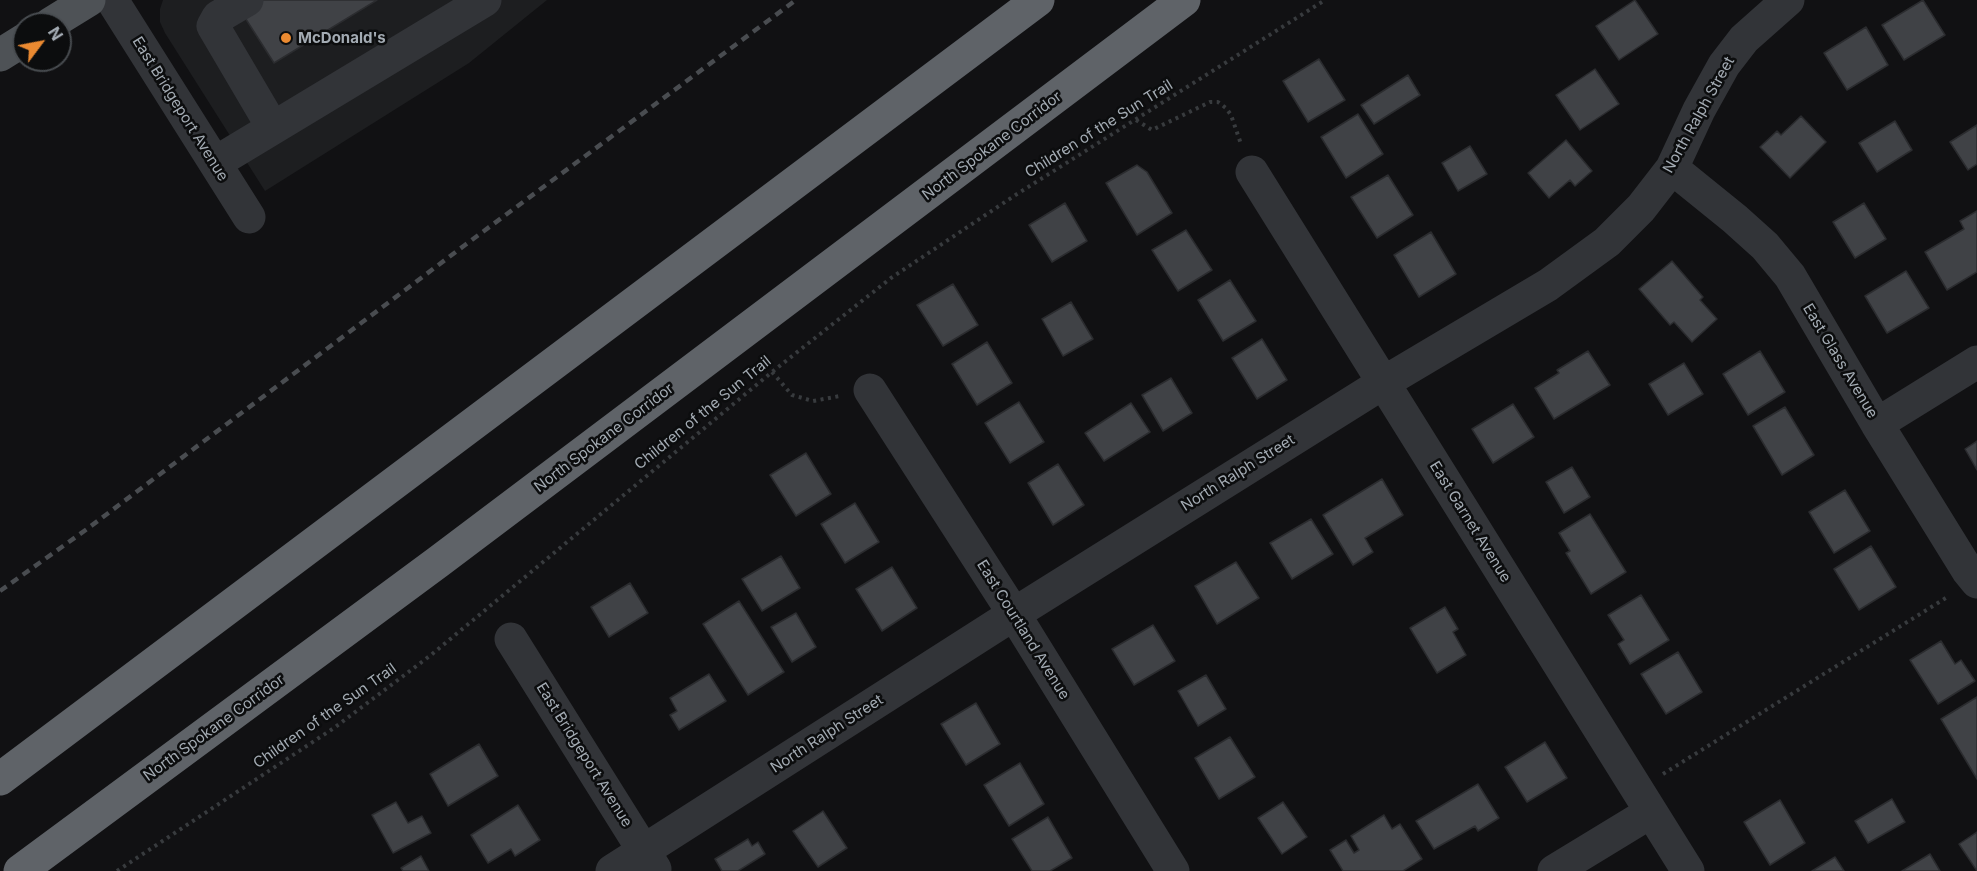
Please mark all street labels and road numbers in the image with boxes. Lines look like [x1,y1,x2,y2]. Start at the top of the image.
street label: East Bridgeport Avenue [128,33,232,185]
street label: North Ralph Street [1660,54,1738,176]
street label: Children of the Sun Trail [1022,76,1176,182]
street label: North Spokane Corridor [919,88,1065,204]
street label: East Glass Avenue [1799,300,1881,422]
street label: Children of the Sun Trail [631,352,775,474]
street label: North Spokane Corridor [531,380,677,496]
street label: North Ralph Street [1178,431,1298,515]
street label: East Garnet Avenue [1425,458,1515,586]
street label: East Courtland Avenue [973,557,1073,703]
street label: Children of the Sun Trail [250,660,400,772]
street label: North Spokane Corridor [140,671,288,785]
street label: East Bridgeport Avenue [532,679,636,831]
street label: North Ralph Street [767,691,887,777]

